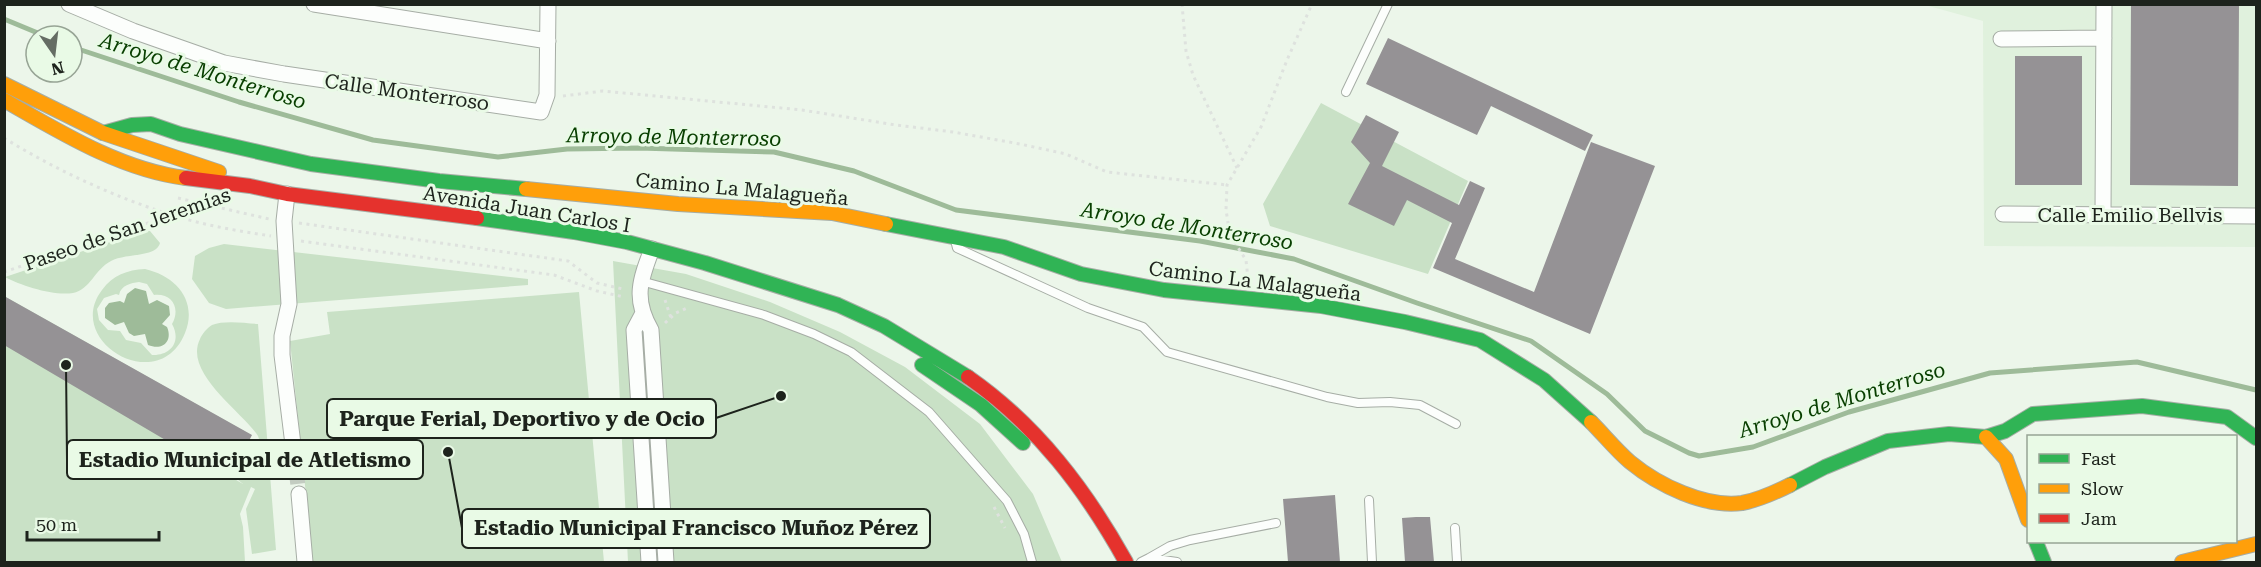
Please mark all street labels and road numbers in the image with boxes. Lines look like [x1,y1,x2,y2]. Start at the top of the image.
street label: Calle Monterroso [323,69,491,115]
street label: Camino La Malagueña [634,168,850,210]
street label: Avenida Juan Carlos I [422,181,632,237]
street label: Paseo de San Jeremías [20,182,234,276]
street label: Calle Emilio Bellvis [2037,203,2223,227]
street label: Camino La Malagueña [1147,256,1363,306]

